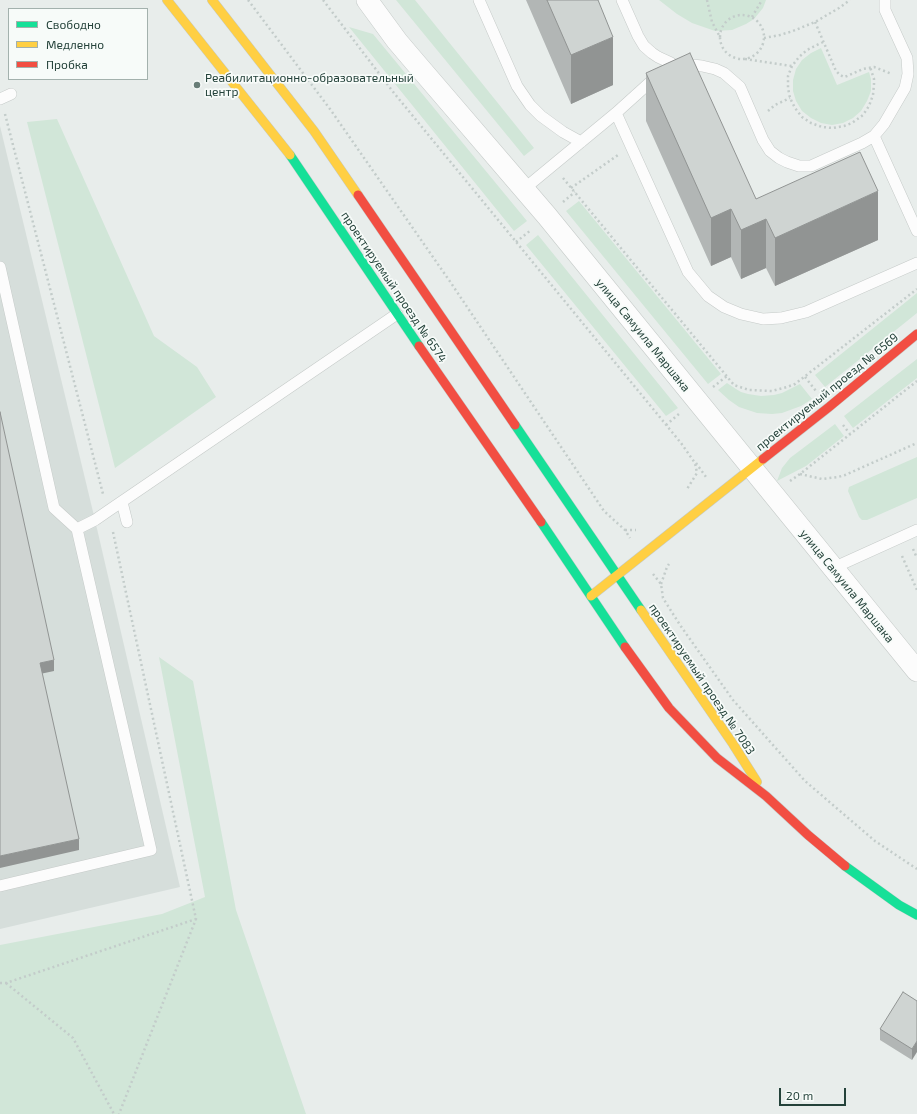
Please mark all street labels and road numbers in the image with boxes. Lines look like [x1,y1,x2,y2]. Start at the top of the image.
street label: проектируемый проезд № 6574 [338,209,450,365]
street label: улица Самуила Маршака [593,275,693,395]
street label: проектируемый проезд № 6569 [753,330,901,454]
street label: улица Самуила Маршака [797,526,897,646]
street label: проектируемый проезд № 7083 [646,601,758,757]

